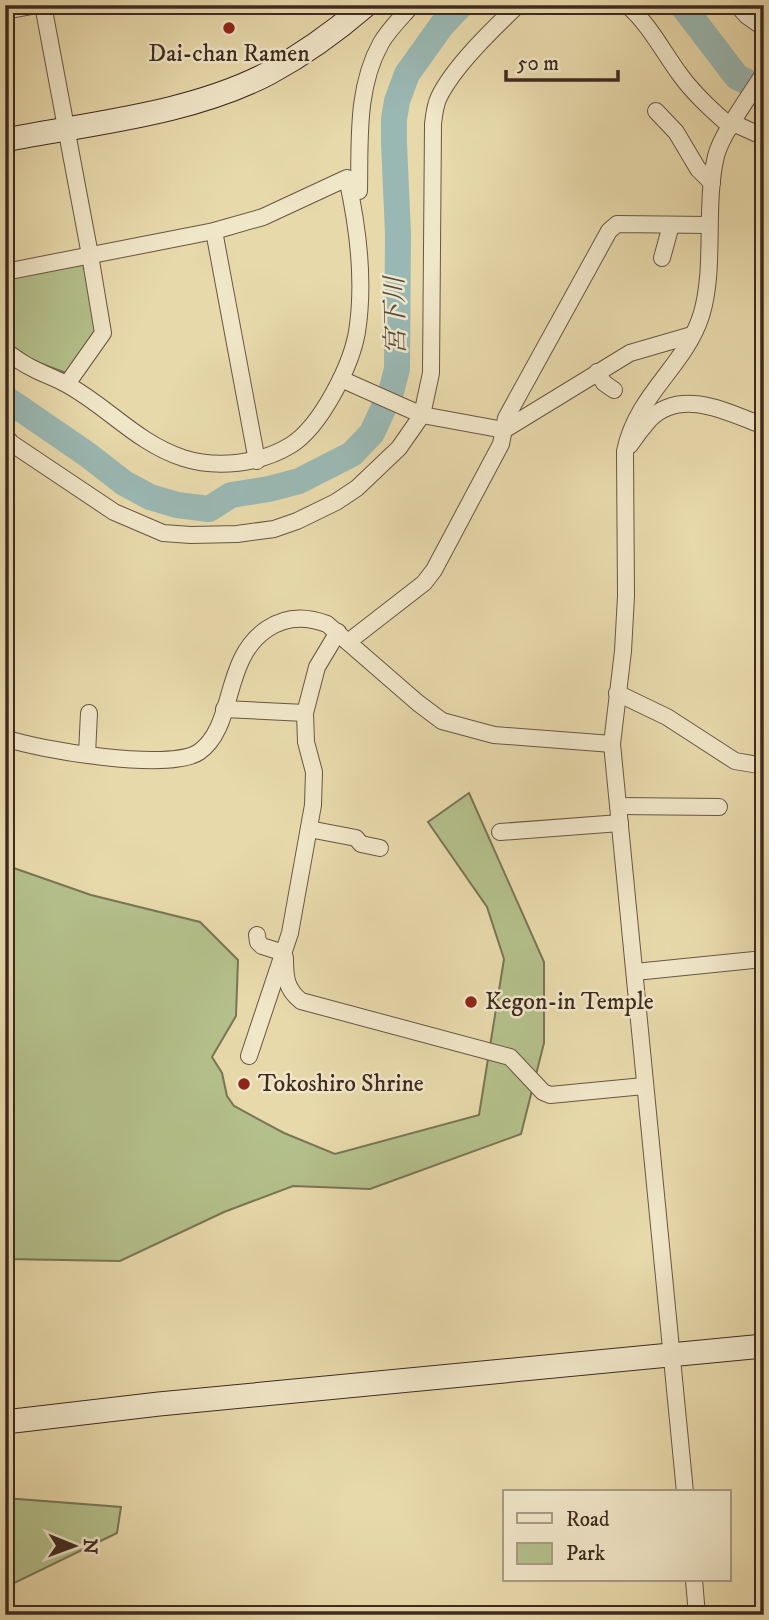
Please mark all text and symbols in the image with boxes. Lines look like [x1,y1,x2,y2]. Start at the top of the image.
marker: Dai-chan Ramen [221,20,237,36]
scale bar [506,38,618,82]
place label: Dai-chan Ramen [148,39,310,69]
text: 50 m [517,51,559,77]
water label: 宮下川 [379,274,413,355]
place label: Kegon-in Temple [485,987,654,1017]
marker: Kegon-in Temple [463,994,479,1010]
place label: Tokoshiro Shrine [258,1069,424,1099]
marker: Tokoshiro Shrine [236,1076,252,1092]
legend [503,1490,730,1582]
text: Road [566,1507,610,1533]
north arrow [38,1512,108,1582]
text: N [78,1538,101,1555]
text: Park [566,1541,606,1567]

